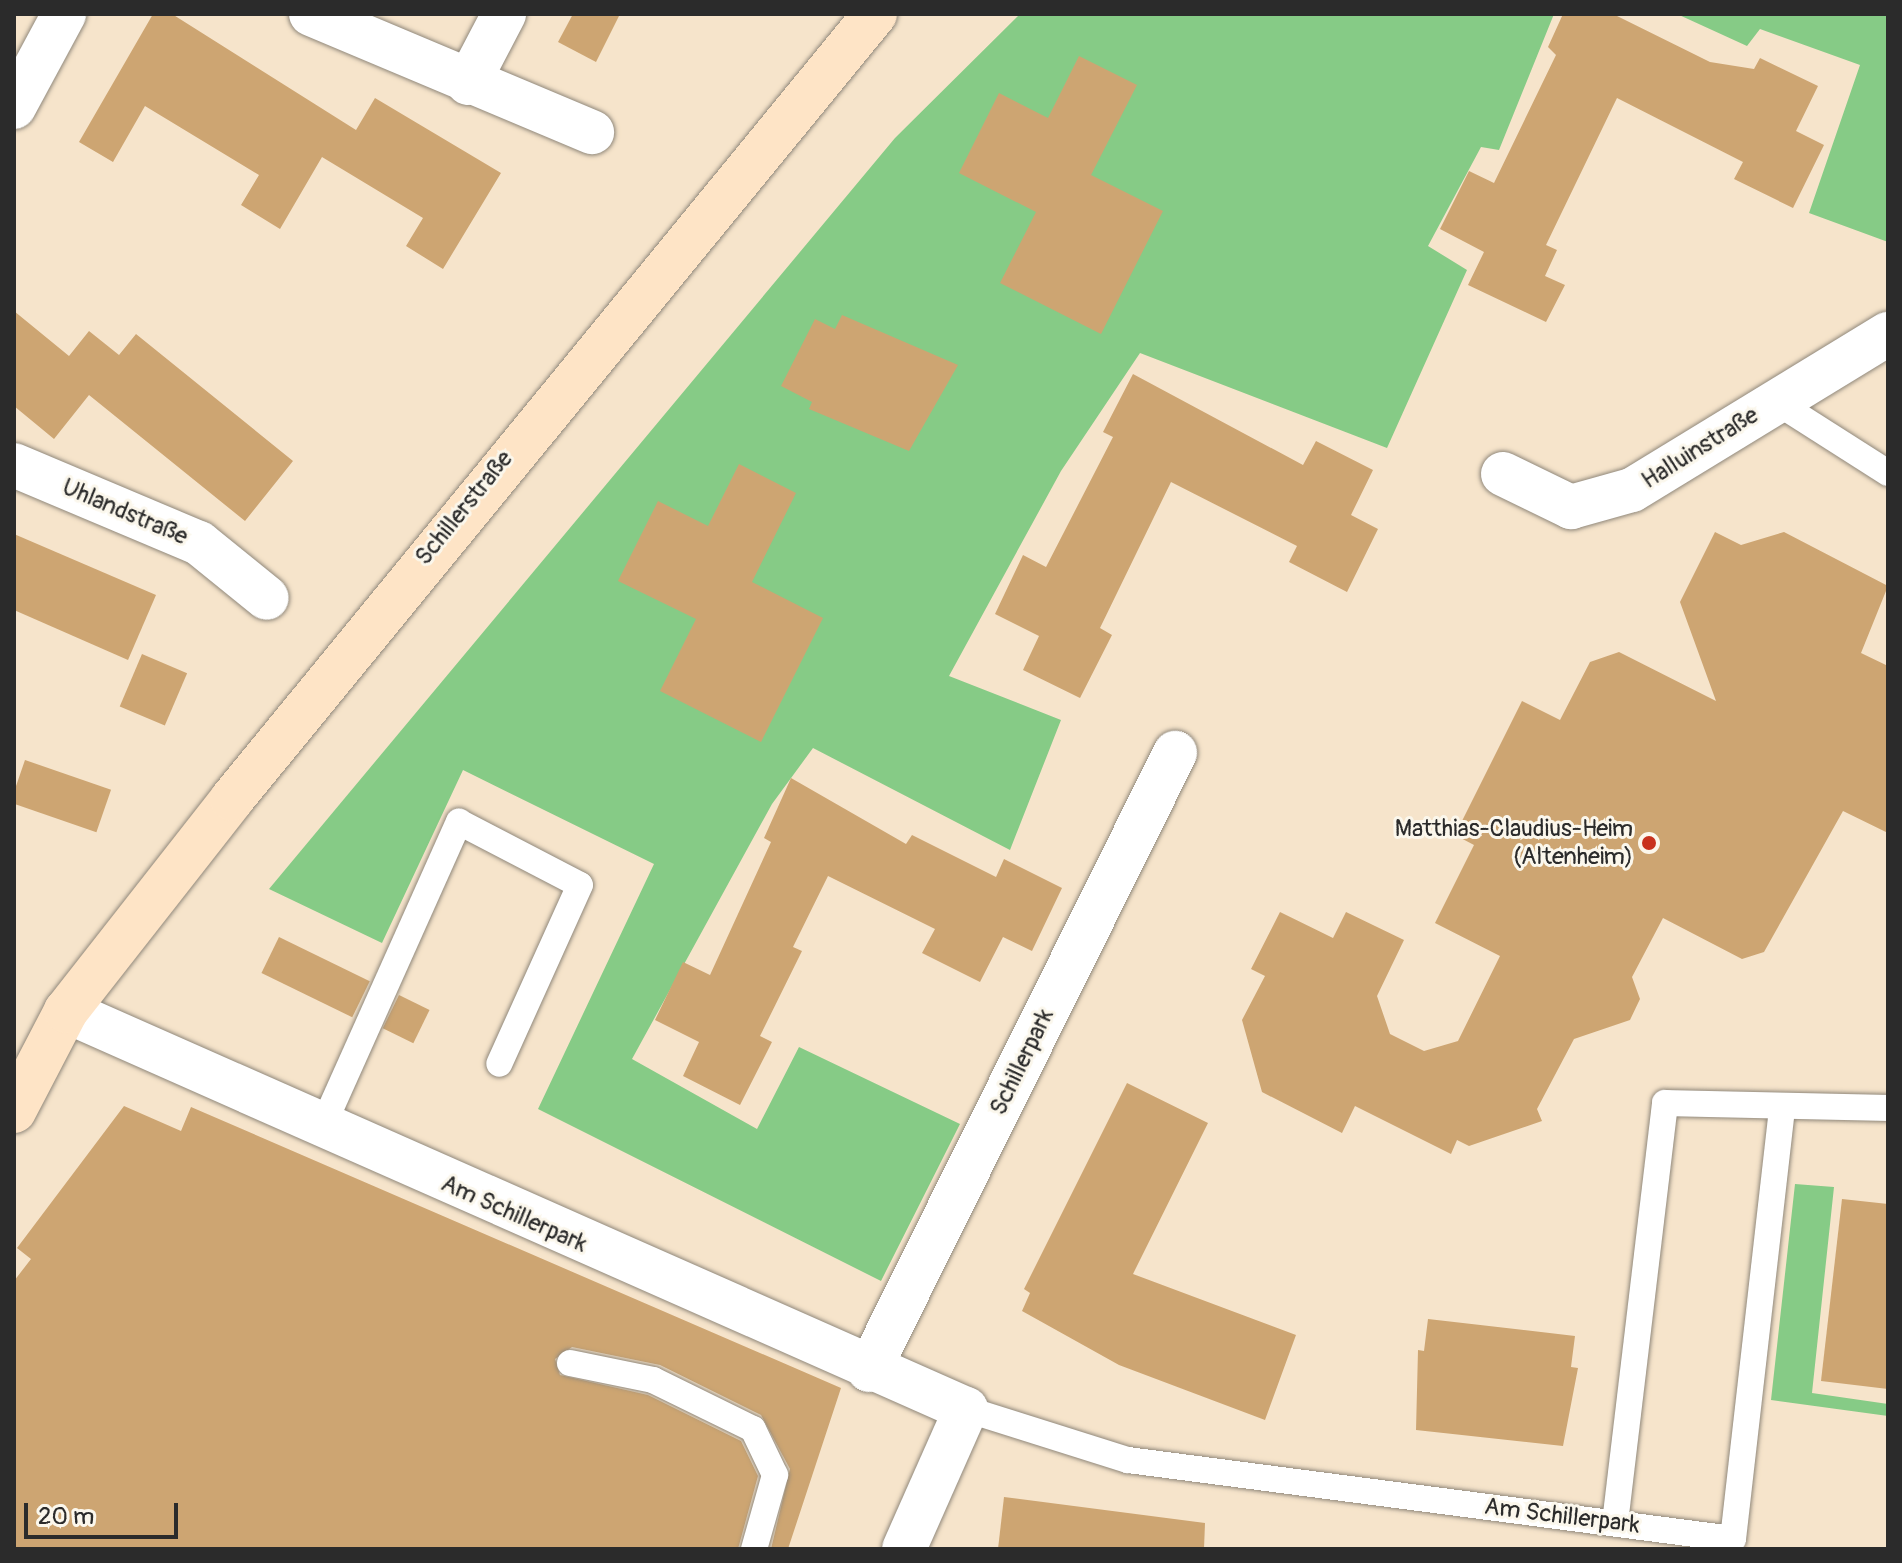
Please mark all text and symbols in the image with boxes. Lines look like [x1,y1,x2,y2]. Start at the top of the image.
street label: Halluinstraße [1636,401,1764,495]
street label: Schillerstraße [409,445,519,571]
street label: Uhlandstraße [58,473,192,551]
place label: Matthias-Claudius-Heim (Altenheim) [1395,815,1633,871]
marker: Matthias-Claudius-Heim (Altenheim) [1640,834,1658,852]
street label: Schillerpark [984,1004,1060,1120]
street label: Am Schillerpark [437,1169,591,1259]
scale bar [28,1487,182,1537]
street label: Am Schillerpark [1483,1492,1641,1540]
text: 20 m [38,1502,94,1531]

